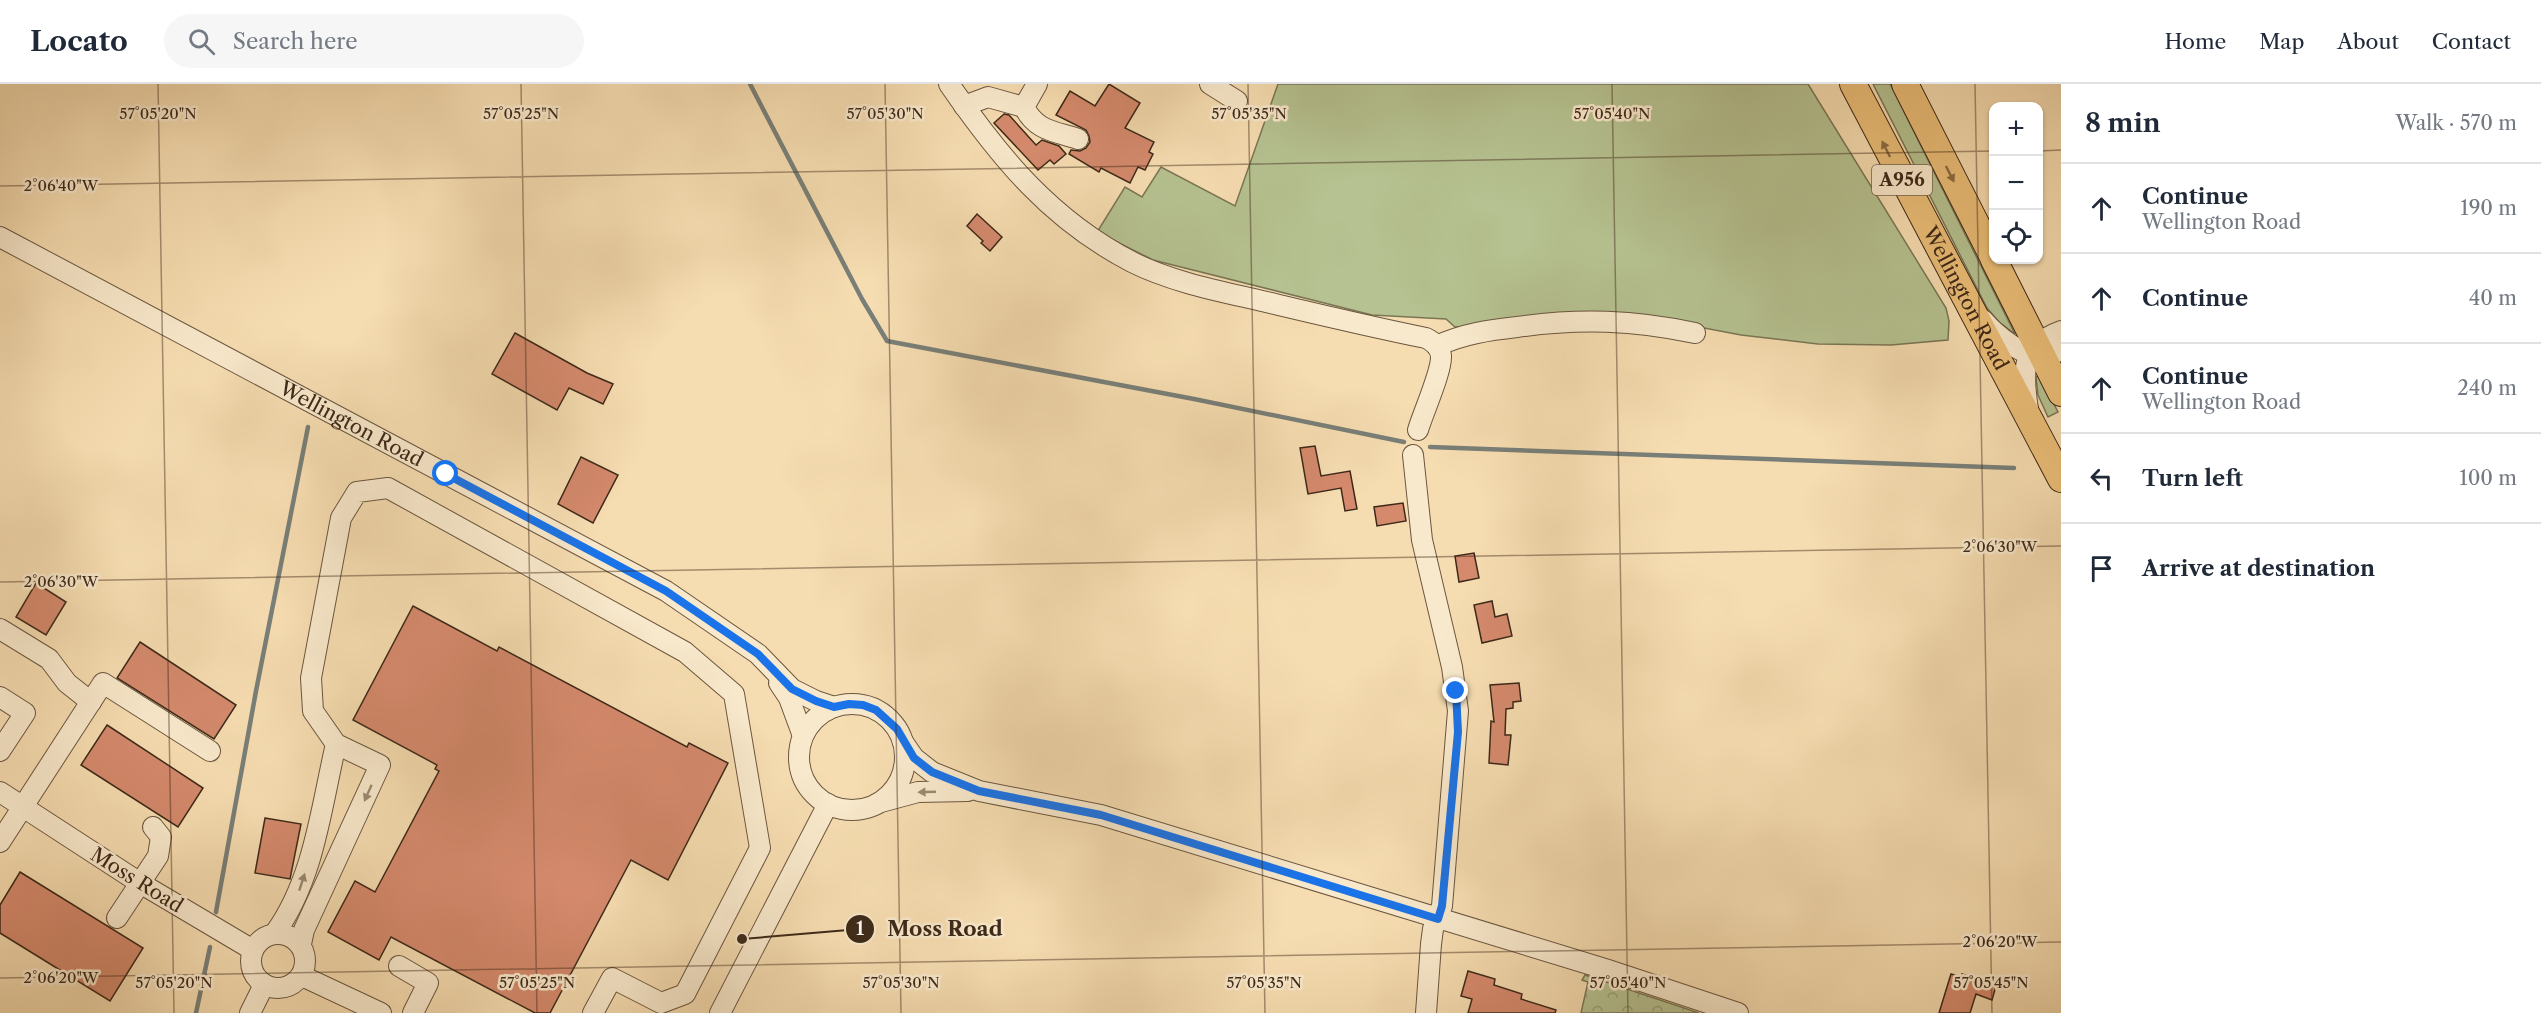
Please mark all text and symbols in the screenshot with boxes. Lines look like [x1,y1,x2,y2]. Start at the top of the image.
search box [164,14,584,68]
text: Locato [30,24,128,58]
icon: search [185,25,218,58]
text: Search here [233,28,358,55]
text: Home [2165,29,2226,54]
text: Map [2259,29,2304,54]
text: About [2337,29,2399,54]
text: Contact [2432,29,2511,54]
map controls [1989,102,2043,264]
button: + [1989,102,2043,156]
text: 57°05'20"N [119,104,197,123]
text: 57°05'25"N [483,104,559,123]
text: 57°05'30"N [846,104,924,123]
text: 57°05'35"N [1211,104,1287,123]
text: 57°05'40"N [1574,104,1650,123]
text: 8 min [2085,107,2161,139]
text: Walk · 570 m [2396,111,2517,135]
one-way arrow [1881,140,1891,157]
button: − [1989,156,2043,210]
road number: A956 [1872,165,1932,195]
one-way arrow [1945,165,1955,182]
text: 2°06'40"W [24,176,99,195]
text: Continue [2142,183,2248,210]
icon: ahead [2085,192,2118,225]
text: 190 m [2460,196,2517,220]
button: locate [1989,210,2043,264]
text: Wellington Road [2142,210,2301,234]
street label: Wellington Road [1918,221,2013,374]
icon: ahead [2085,282,2118,315]
text: Continue [2142,285,2248,312]
text: 40 m [2469,286,2517,310]
text: Continue [2142,363,2248,390]
icon: ahead [2085,372,2118,405]
street label: Wellington Road [275,375,427,472]
text: 240 m [2457,376,2517,400]
text: Wellington Road [2142,390,2301,414]
route start [432,460,458,486]
icon: left [2085,462,2118,495]
text: Turn left [2142,465,2243,492]
text: 100 m [2459,466,2517,490]
text: 2°06'30"W [1963,537,2038,556]
icon: arrive [2085,552,2118,585]
text: Arrive at destination [2142,555,2375,582]
text: 2°06'30"W [24,572,99,591]
route end [1442,677,1468,703]
one-way arrow [363,785,372,802]
one-way arrow [917,788,936,797]
street label: Moss Road [86,842,188,918]
one-way arrow [298,873,307,891]
callout: Moss Road [845,909,1015,948]
text: Moss Road [887,916,1003,941]
text: 1 [856,918,864,940]
text: 2°06'20"W [1963,932,2038,951]
text: 2°06'20"W [24,968,99,987]
text: 57°05'20"N [135,973,213,992]
text: 57°05'25"N [499,973,575,992]
text: 57°05'30"N [862,973,940,992]
text: 57°05'35"N [1226,973,1302,992]
text: 57°05'40"N [1590,973,1666,992]
text: 57°05'45"N [1953,973,2029,992]

